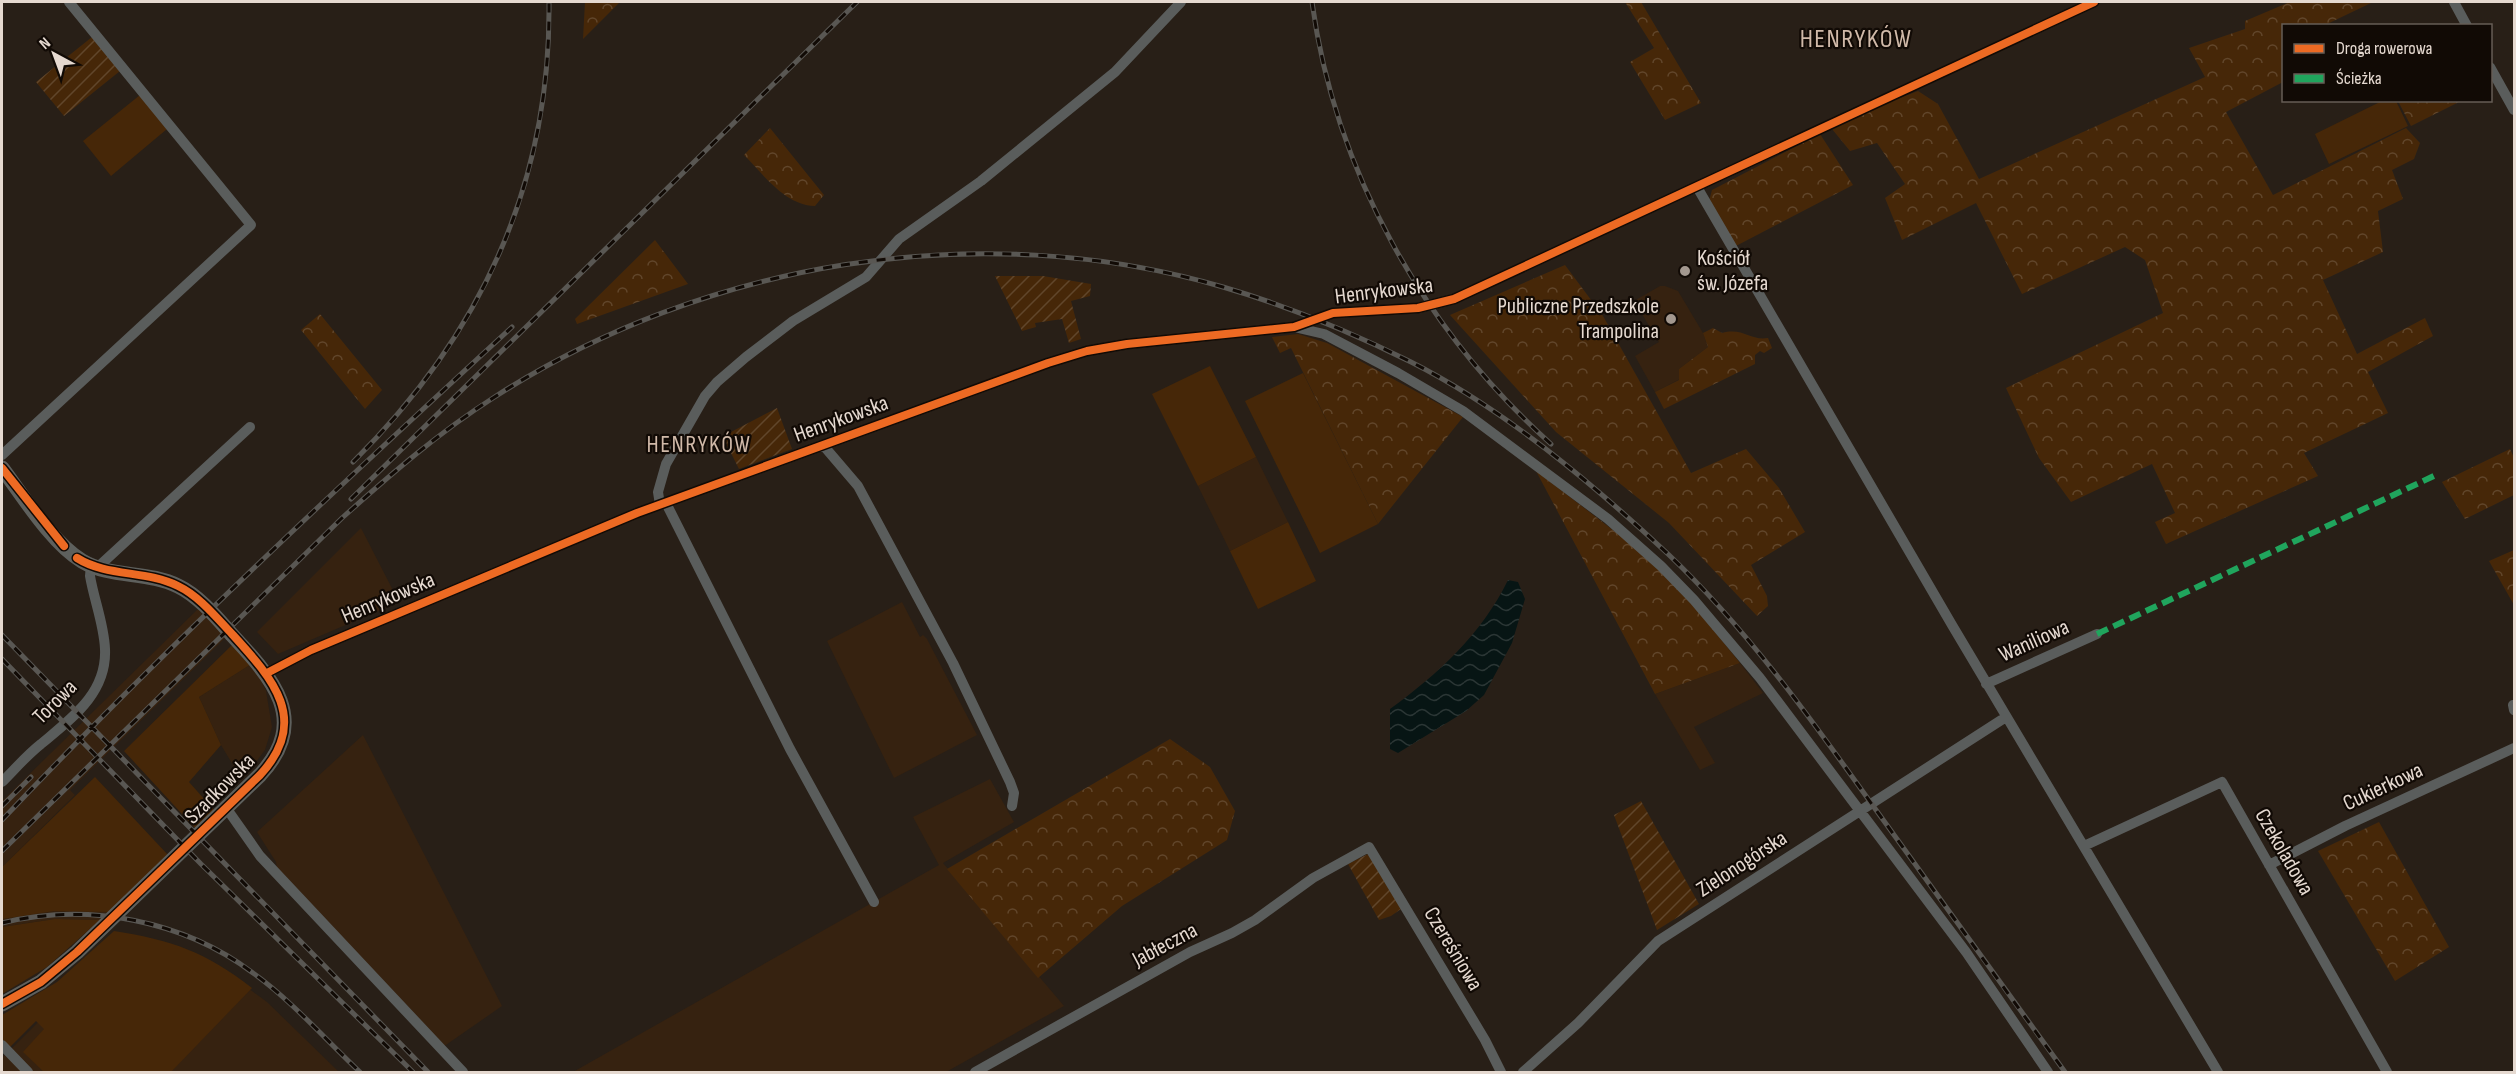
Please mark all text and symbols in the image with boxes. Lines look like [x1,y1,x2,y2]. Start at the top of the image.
north arrow [24,24,84,84]
district label: HENRYKÓW [1800,24,1912,55]
legend [2282,24,2492,102]
text: N [36,34,55,54]
text: Droga rowerowa [2336,38,2433,59]
text: Ścieżka [2336,68,2382,89]
place label: Kościół św. Józefa [1697,245,1768,297]
marker: Kościół św. Józefa [1678,264,1692,278]
street label: Henrykowska [1333,272,1435,310]
place label: Publiczne Przedszkole Trampolina [1498,293,1659,345]
marker: Publiczne Przedszkole Trampolina [1664,312,1678,326]
street label: Henrykowska [790,389,892,449]
district label: HENRYKÓW [647,430,751,459]
street label: Henrykowska [337,566,439,630]
street label: Waniliowa [1995,614,2073,668]
street label: Torowa [27,674,83,730]
street label: Szadkowska [179,748,261,830]
street label: Cukierkowa [2339,757,2427,817]
street label: Czekoladowa [2248,804,2320,900]
street label: Zielonogórska [1692,825,1792,903]
street label: Czereśniowa [1418,902,1488,996]
street label: Jabłeczna [1127,917,1202,974]

